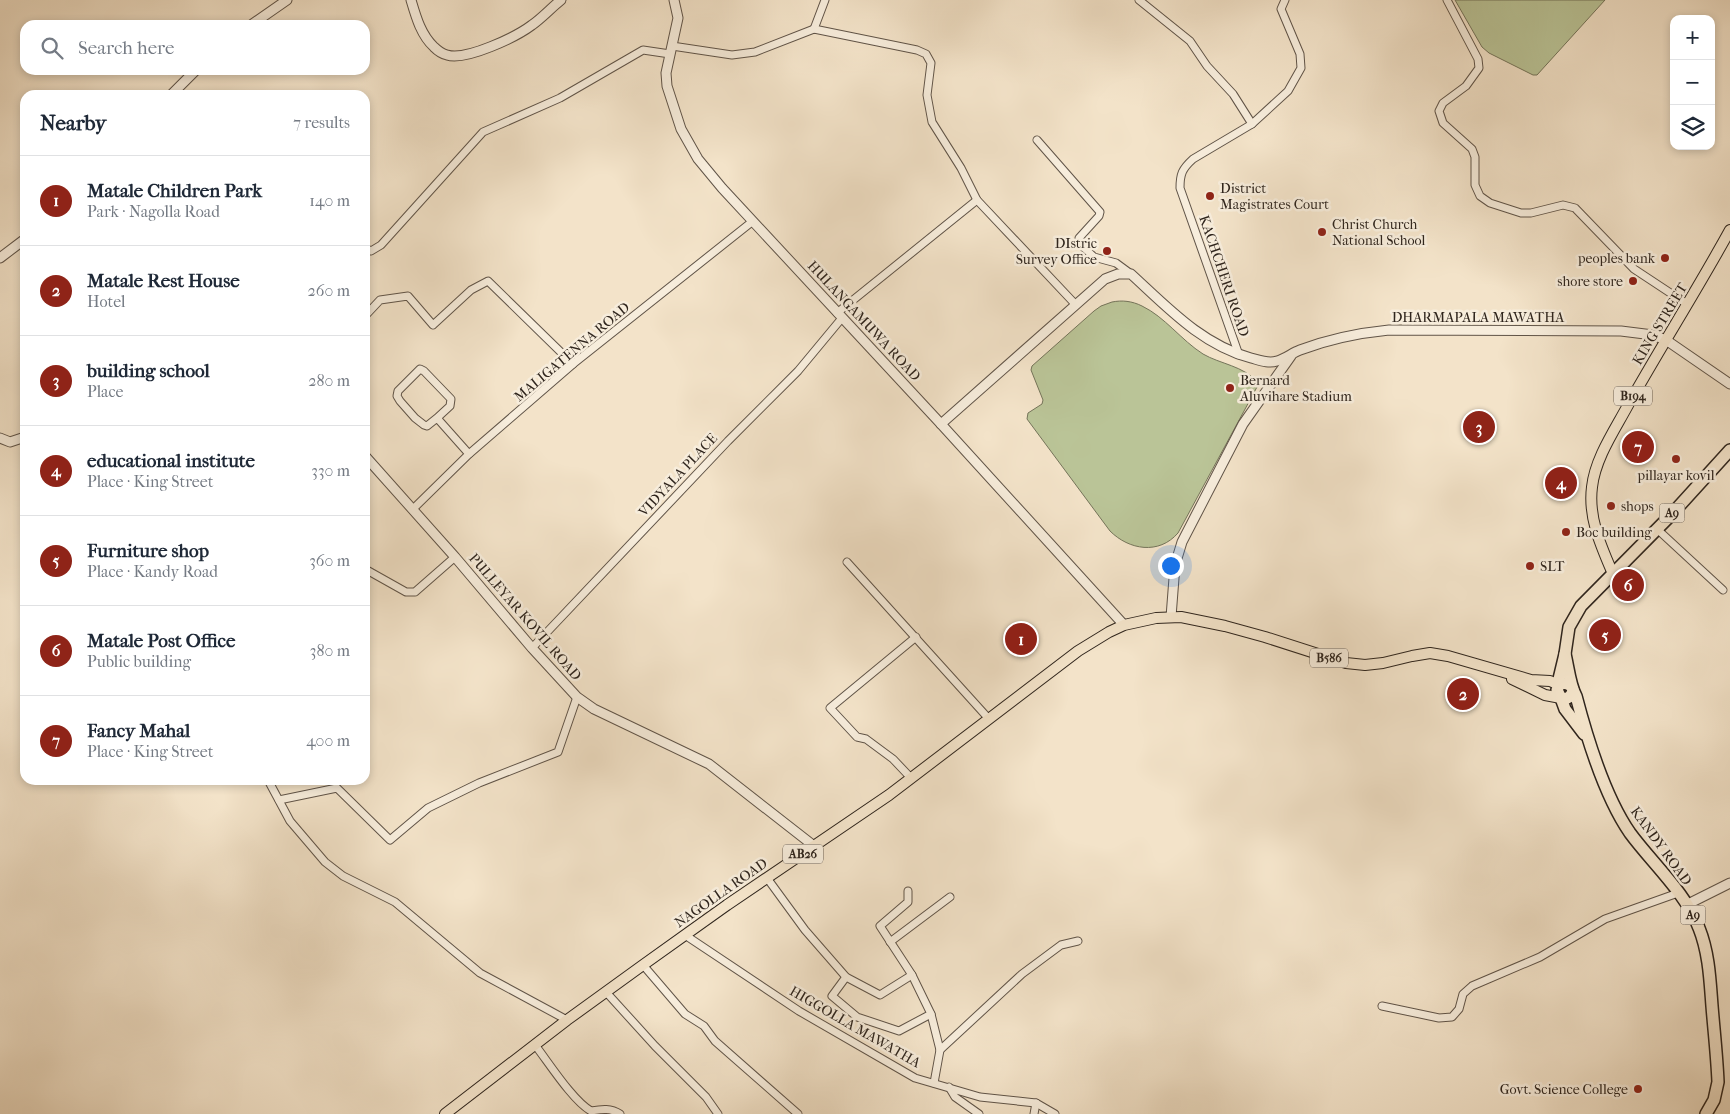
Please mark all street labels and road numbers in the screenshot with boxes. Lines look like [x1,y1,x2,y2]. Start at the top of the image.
street label: KACHCHERI ROAD [1195,213,1253,339]
street label: HULANGAMUWA ROAD [804,257,924,385]
street label: KING STREET [1629,280,1691,368]
street label: MALIGATENNA ROAD [511,298,633,405]
street label: DHARMAPALA MAWATHA [1392,309,1565,326]
road number: B194 [1614,386,1652,406]
street label: VIDYALA PLACE [634,429,721,521]
road number: A9 [1660,503,1684,522]
street label: PULLEYAR KOVIL ROAD [465,550,585,684]
road number: B586 [1310,648,1348,668]
street label: KANDY ROAD [1627,803,1695,889]
road number: AB26 [783,844,823,864]
street label: NAGOLLA ROAD [671,854,771,931]
road number: A9 [1680,906,1706,924]
street label: HIGGOLLA MAWATHA [786,983,924,1072]

